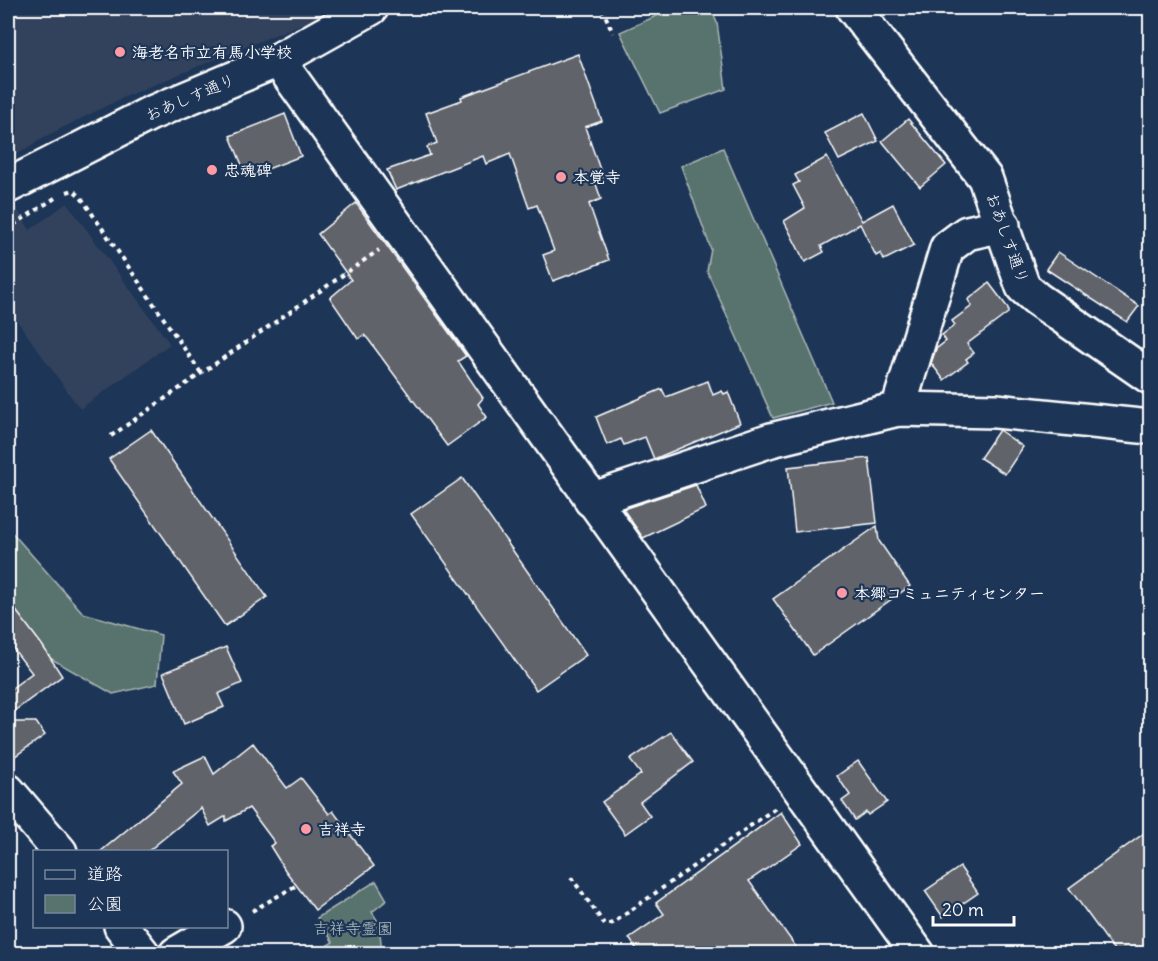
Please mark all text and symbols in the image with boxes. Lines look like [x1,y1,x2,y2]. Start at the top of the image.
place label: 海老名市立有馬小学校 [132,42,292,62]
marker: 海老名市立有馬小学校 [113,45,127,59]
street label: おあしす通り [142,69,238,125]
place label: 忠魂碑 [224,160,272,180]
marker: 忠魂碑 [205,163,219,177]
place label: 本覚寺 [573,167,621,187]
marker: 本覚寺 [554,170,568,184]
street label: おあしす通り [982,189,1034,287]
place label: 本郷コミュニティセンター [854,583,1045,603]
marker: 本郷コミュニティセンター [835,586,849,600]
place label: 吉祥寺 [318,819,366,839]
marker: 吉祥寺 [299,822,313,836]
legend [33,850,228,928]
text: 道路 [87,862,123,885]
scale bar [933,889,1014,927]
text: 公園 [87,892,123,915]
text: 20 m [942,898,984,921]
park label: 吉祥寺霊園 [313,918,393,938]

